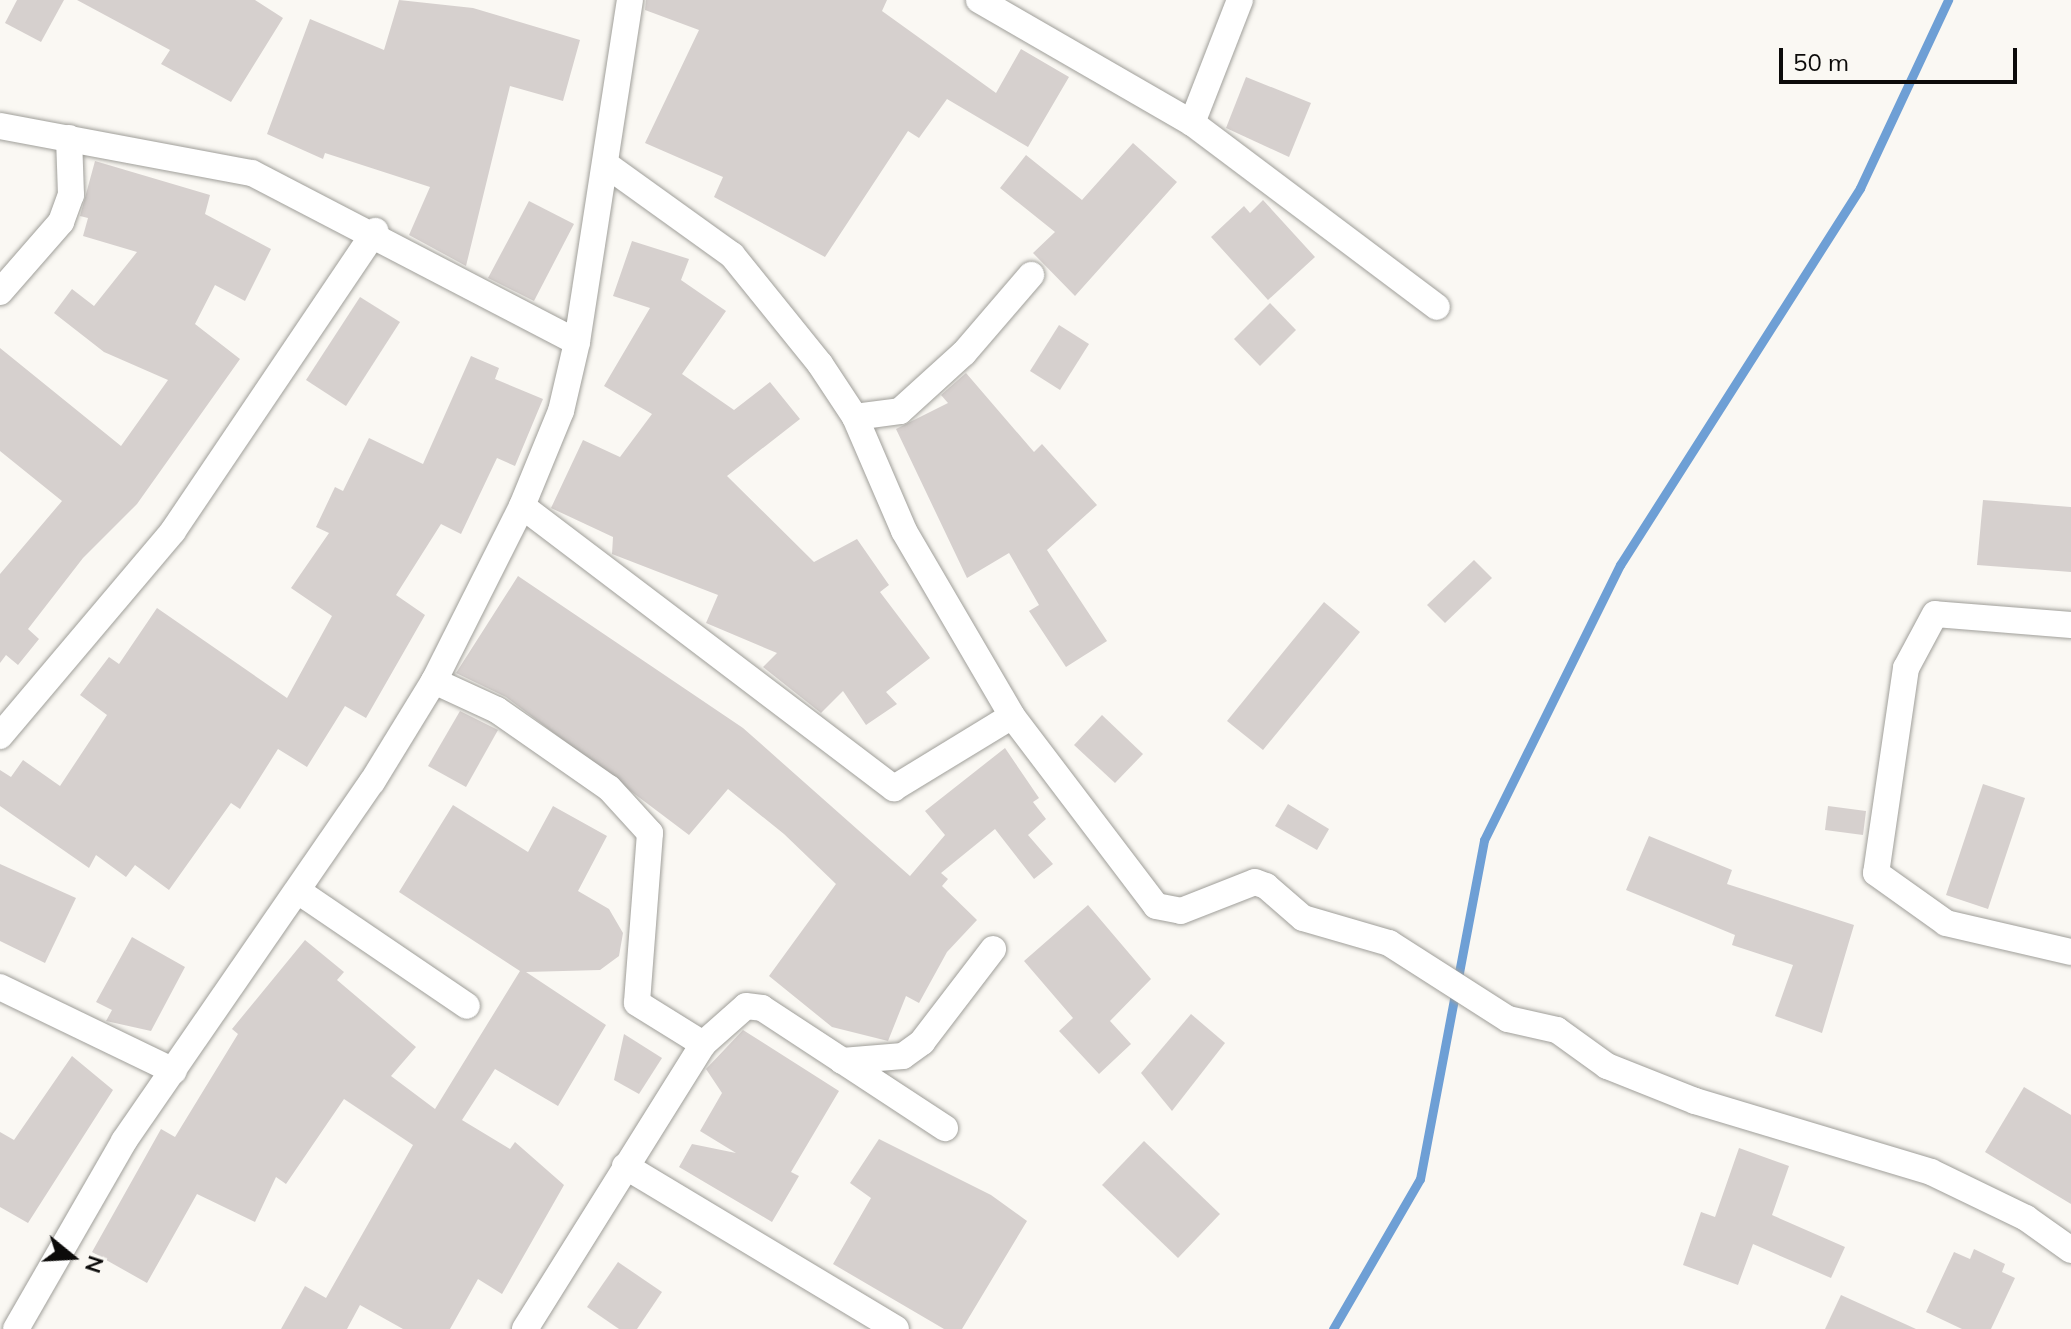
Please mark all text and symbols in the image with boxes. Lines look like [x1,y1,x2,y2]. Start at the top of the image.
scale bar [1783,32,2021,82]
text: 50 m [1793,47,1849,77]
north arrow [32,1217,112,1297]
text: N [79,1252,111,1277]

